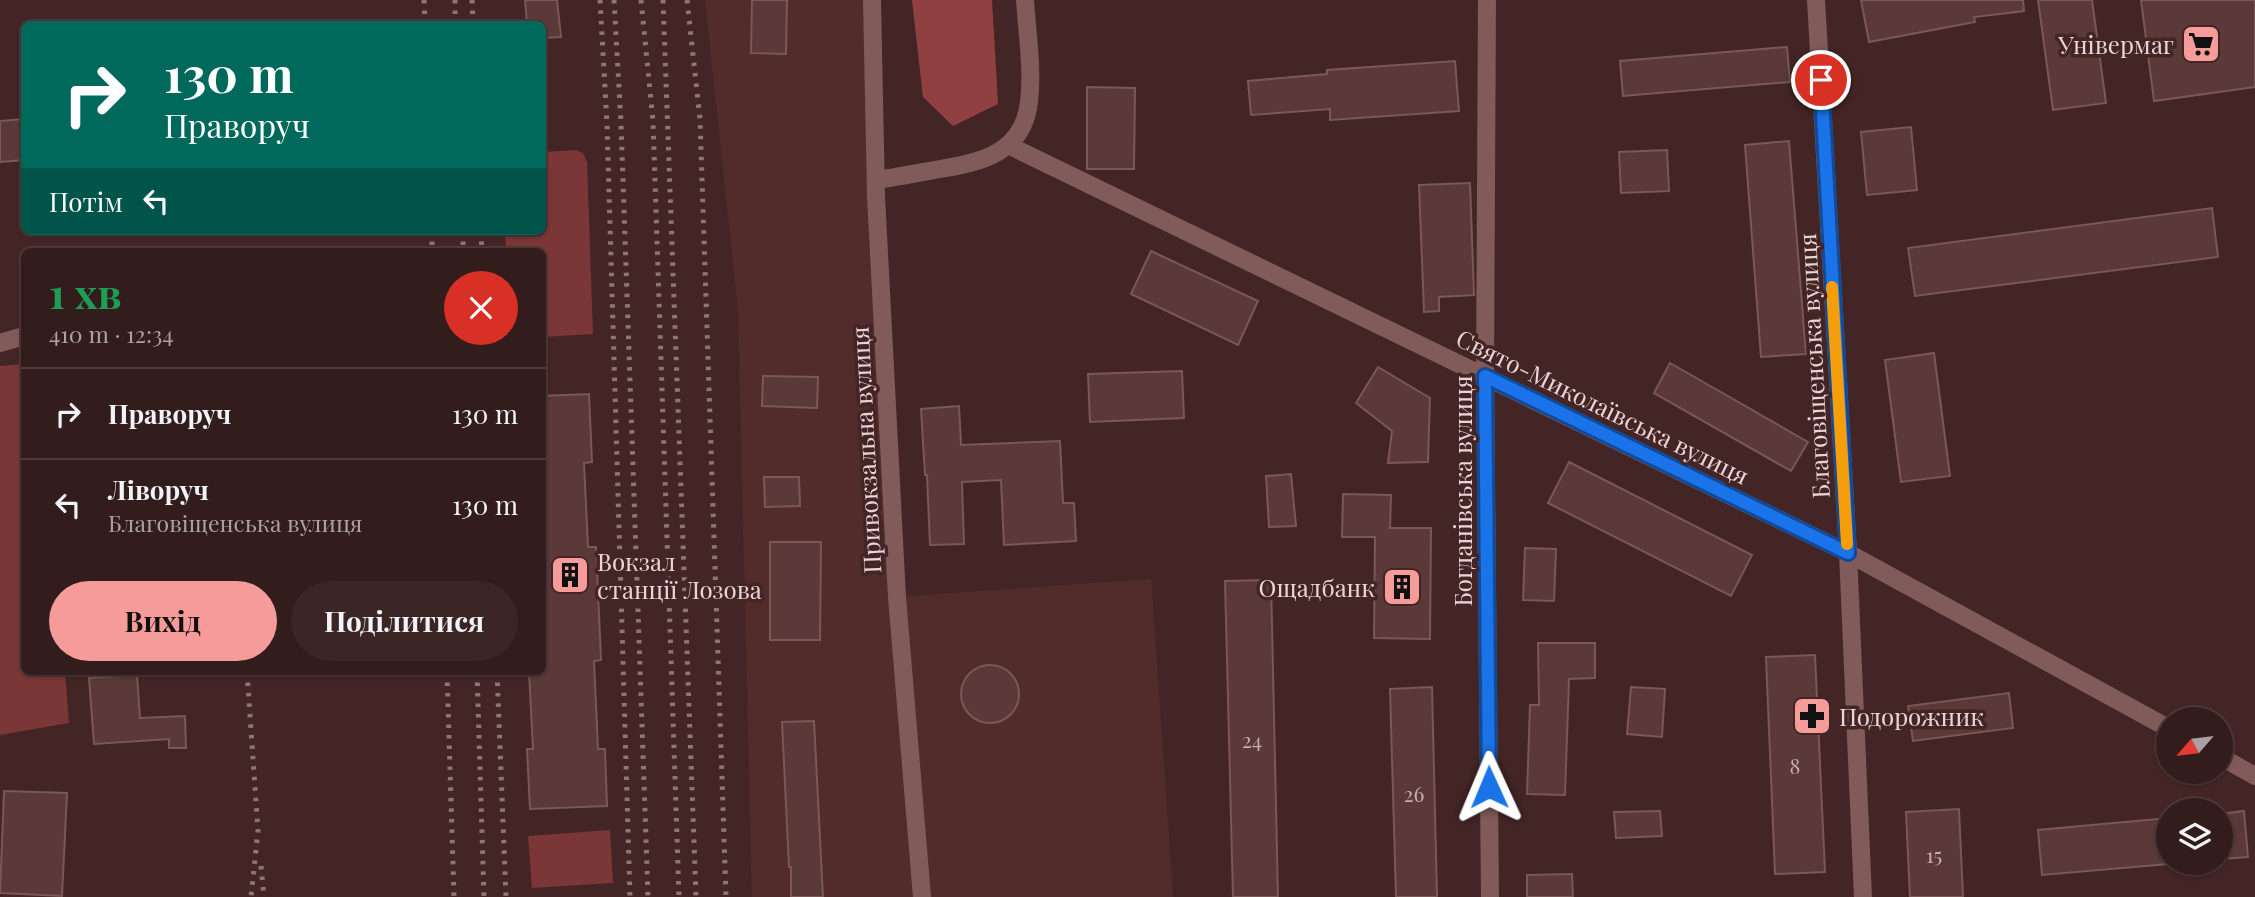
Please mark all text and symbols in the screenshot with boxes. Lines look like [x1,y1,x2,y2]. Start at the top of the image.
supermarket icon: Універмаг [2180,23,2222,65]
place label: Універмаг [2057,28,2174,60]
text: 130 m [164,40,294,105]
icon: right [49,49,140,140]
pin [1791,50,1851,110]
icon: arrive [1802,61,1840,99]
text: Праворуч [164,103,310,146]
icon: left [137,182,175,220]
text: Потім [49,184,123,219]
street label: Благовіщенська вулиця [1790,233,1836,499]
text: 1 хв [49,264,121,320]
button: close [444,271,518,345]
text: 410 m · 12:34 [49,318,174,349]
street label: Свято-Миколаївська вулиця [1451,321,1755,491]
street label: Привокзальна вулиця [843,326,887,574]
street label: Богданівська вулиця [1446,375,1478,607]
icon: right [49,395,87,433]
text: Праворуч [108,396,231,431]
text: 130 m [452,396,518,431]
text: Ліворуч [108,472,209,507]
icon: left [49,486,87,524]
text: 130 m [452,487,518,522]
text: Благовіщенська вулиця [108,507,362,538]
place label: Вокзал станції Лозова [597,545,762,605]
building icon: Вокзал станції Лозова [549,554,591,596]
building icon: Ощадбанк [1381,566,1423,608]
place label: Ощадбанк [1259,571,1375,603]
button: Вихід [49,581,277,661]
button: Поділитися [291,581,518,661]
pharmacy icon: Подорожник [1791,695,1833,737]
place label: Подорожник [1839,700,1984,732]
north arrow [2156,707,2233,784]
map controls [2156,707,2233,875]
house number: 24 [1242,725,1262,753]
position arrow [1452,750,1526,824]
house number: 8 [1790,751,1800,779]
house number: 26 [1404,779,1425,807]
button: layers [2156,798,2233,875]
house number: 15 [1926,840,1942,868]

